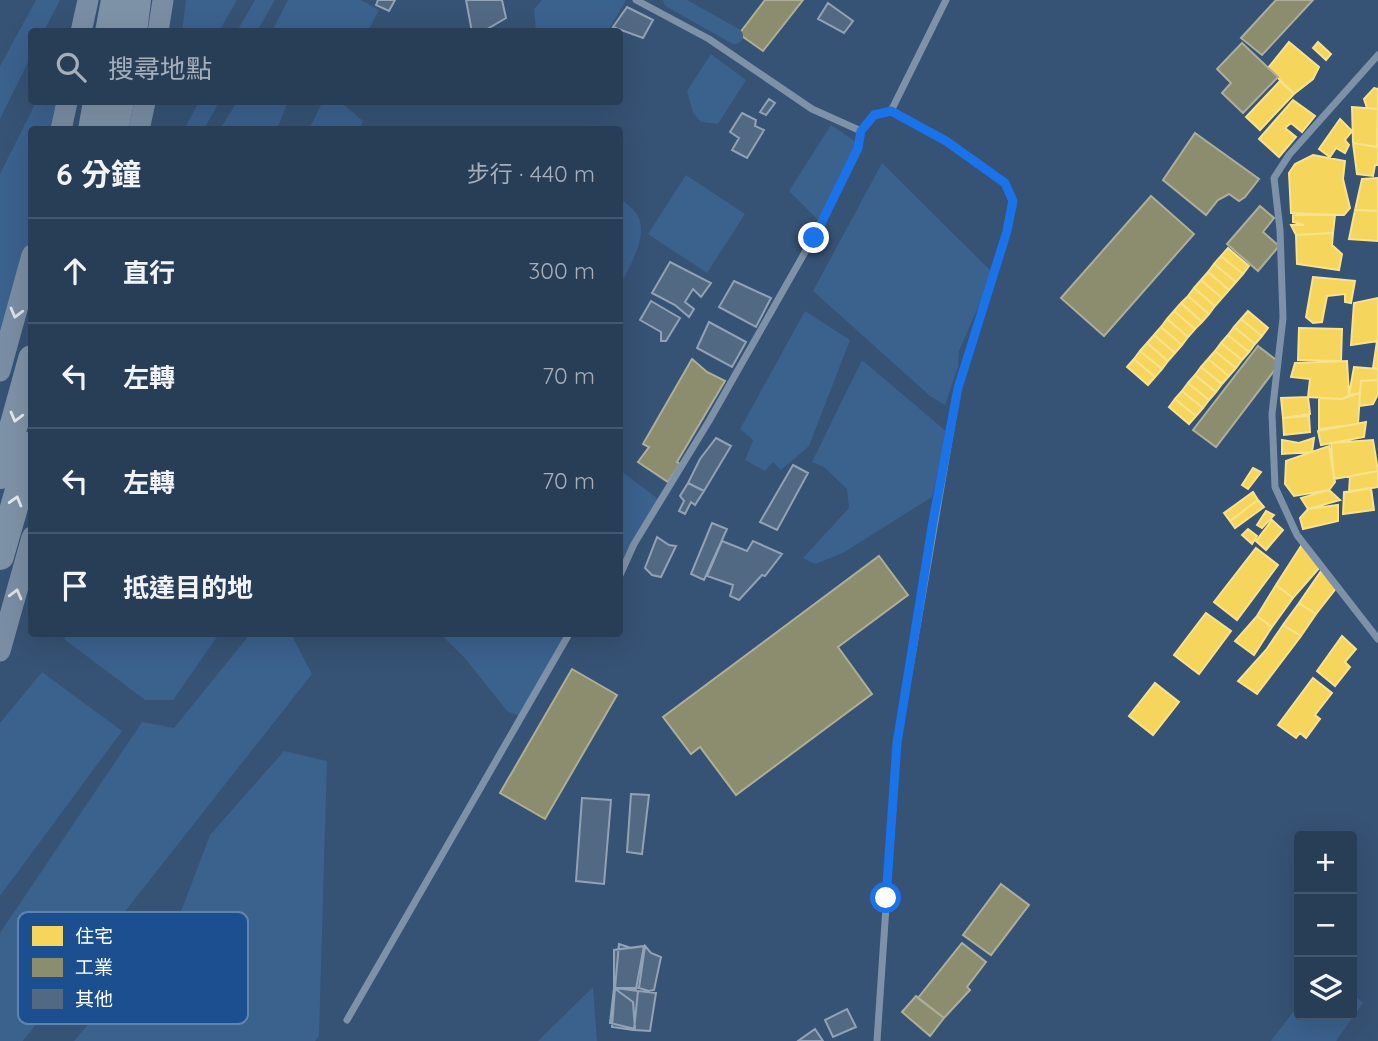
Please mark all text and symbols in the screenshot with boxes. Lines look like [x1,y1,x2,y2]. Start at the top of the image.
search box [28,28,623,105]
icon: search [52,48,90,86]
text: 搜尋地點 [108,52,212,85]
text: 6 分鐘 [56,155,141,193]
text: 步行 · 440 m [467,159,595,188]
route end [798,222,829,253]
icon: ahead [56,252,94,290]
text: 直行 [123,256,175,289]
text: 300 m [528,256,595,285]
one-way arrow [10,307,24,319]
icon: left [56,357,94,395]
text: 左轉 [123,361,175,394]
text: 70 m [542,361,595,390]
one-way arrow [10,411,24,423]
icon: left [56,462,94,500]
text: 左轉 [123,466,175,499]
text: 70 m [542,466,595,495]
one-way arrow [7,495,22,507]
icon: arrive [56,567,94,605]
text: 抵達目的地 [123,571,253,604]
one-way arrow [8,588,22,600]
map controls [1294,831,1357,1020]
button: + [1294,831,1357,894]
route start [870,882,901,913]
button: − [1294,894,1357,957]
legend [18,912,248,1024]
text: 住宅 [75,924,113,948]
text: 工業 [75,955,113,979]
button: layers [1294,957,1357,1020]
text: 其他 [75,987,113,1011]

